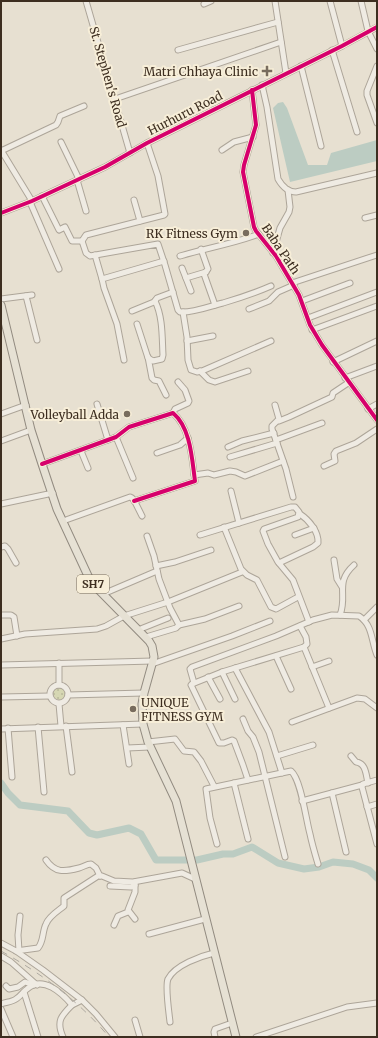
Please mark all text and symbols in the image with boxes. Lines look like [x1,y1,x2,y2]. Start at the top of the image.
street label: St. Stephen's Road [86,25,130,129]
place label: Matri Chhaya Clinic [144,64,258,79]
marker: Matri Chhaya Clinic [261,65,273,77]
street label: Hurhuru Road [145,88,225,138]
street label: Baba Path [259,221,303,277]
place label: RK Fitness Gym [146,226,238,241]
marker: RK Fitness Gym [241,228,251,238]
place label: Volleyball Adda [30,407,120,422]
marker: Volleyball Adda [122,409,132,419]
road number: SH7 [77,575,109,593]
place label: UNIQUE FITNESS GYM [141,695,224,724]
marker: UNIQUE FITNESS GYM [128,704,138,714]

